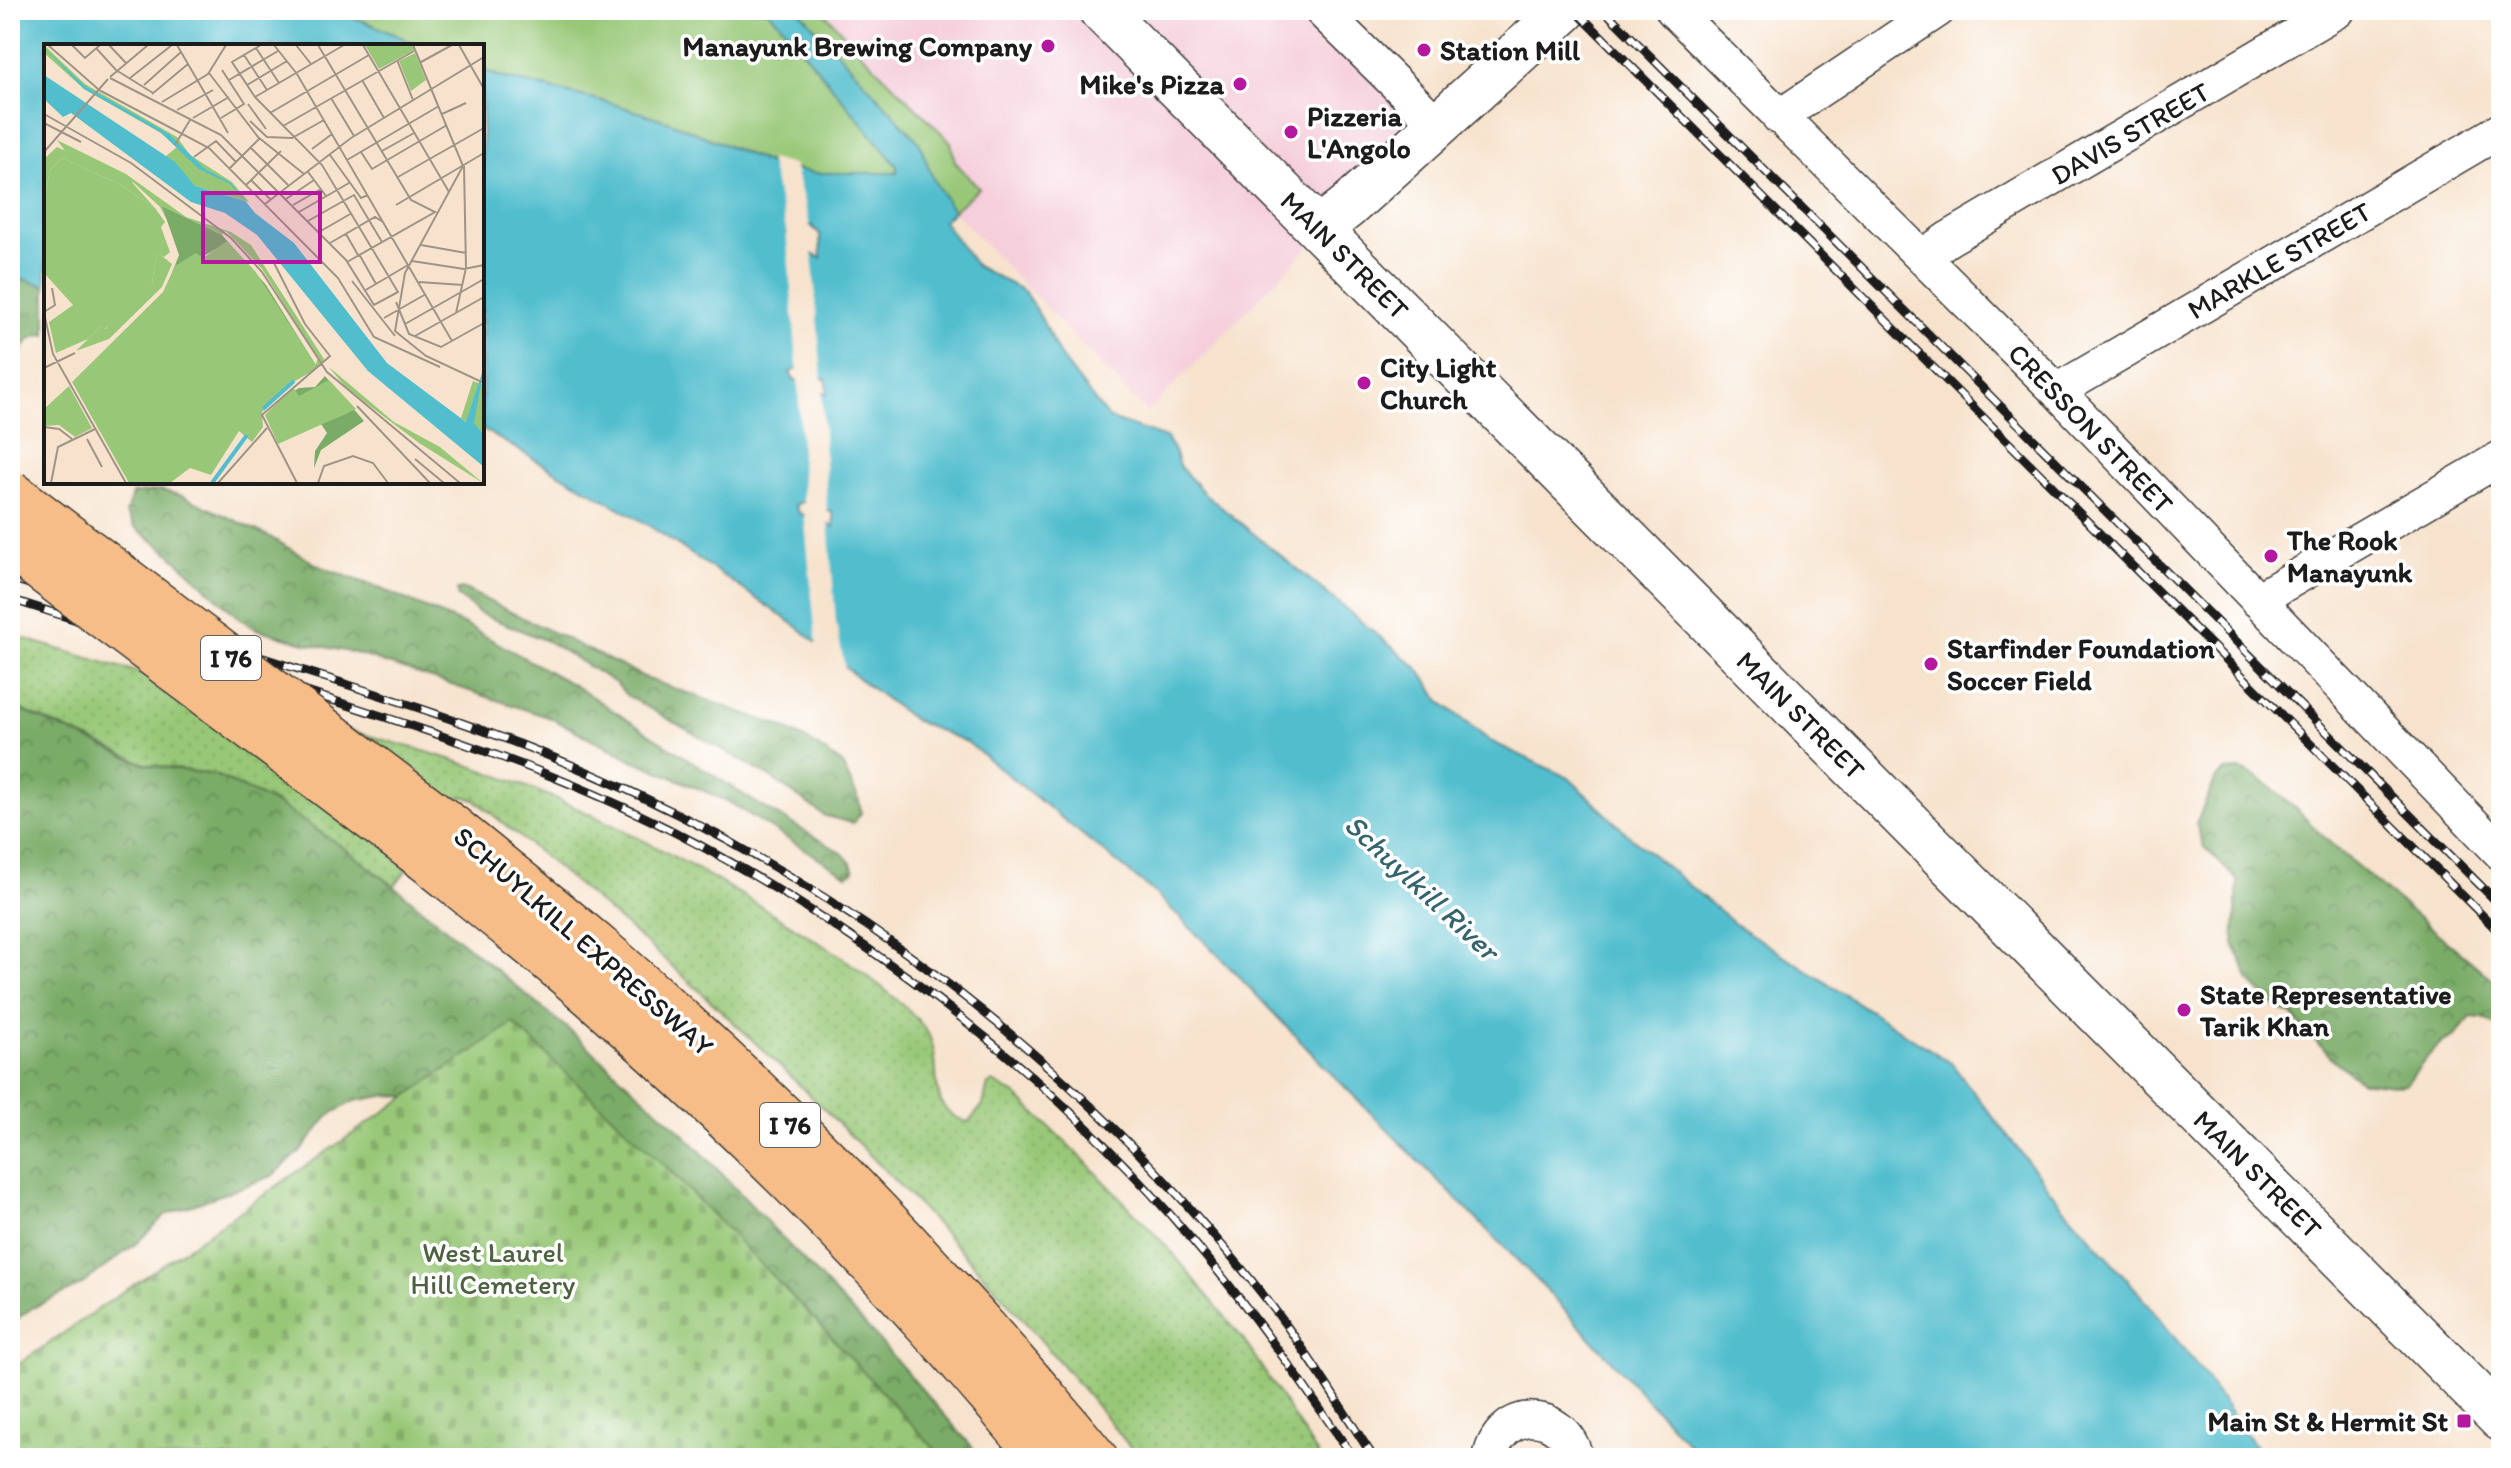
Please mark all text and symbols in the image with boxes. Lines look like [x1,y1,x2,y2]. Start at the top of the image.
place label: Manayunk Brewing Company [683,29,1033,63]
place label: Station Mill [1440,33,1580,67]
marker: Manayunk Brewing Company [1039,37,1057,55]
marker: Station Mill [1415,41,1433,59]
inset map [44,44,484,484]
place label: Mike's Pizza [1079,67,1224,101]
street label: DAVIS STREET [2045,74,2216,192]
marker: Mike's Pizza [1231,75,1249,93]
place label: Pizzeria L'Angolo [1307,99,1411,165]
marker: Pizzeria L'Angolo [1282,123,1300,141]
street label: MAIN STREET [1274,184,1417,327]
street label: MARKLE STREET [2181,194,2377,326]
street label: CRESSON STREET [2001,336,2181,520]
place label: City Light Church [1380,350,1497,416]
marker: City Light Church [1355,374,1373,392]
place label: The Rook Manayunk [2286,523,2413,589]
marker: The Rook Manayunk [2262,547,2280,565]
place label: Starfinder Foundation Soccer Field [1947,631,2215,697]
road number: I 76 [201,636,261,680]
street label: MAIN STREET [1730,644,1873,787]
marker: Starfinder Foundation Soccer Field [1922,655,1940,673]
water label: Schuylkill River [1337,806,1509,970]
street label: SCHUYLKILL EXPRESSWAY [447,819,721,1063]
place label: State Representative Tarik Khan [2199,977,2452,1043]
marker: State Representative Tarik Khan [2175,1001,2193,1019]
road number: I 76 [760,1103,820,1147]
street label: MAIN STREET [2187,1103,2330,1246]
park label: West Laurel Hill Cemetery [411,1235,575,1301]
place label: Main St & Hermit St [2208,1404,2448,1438]
marker: Main St & Hermit St [2455,1412,2473,1430]

